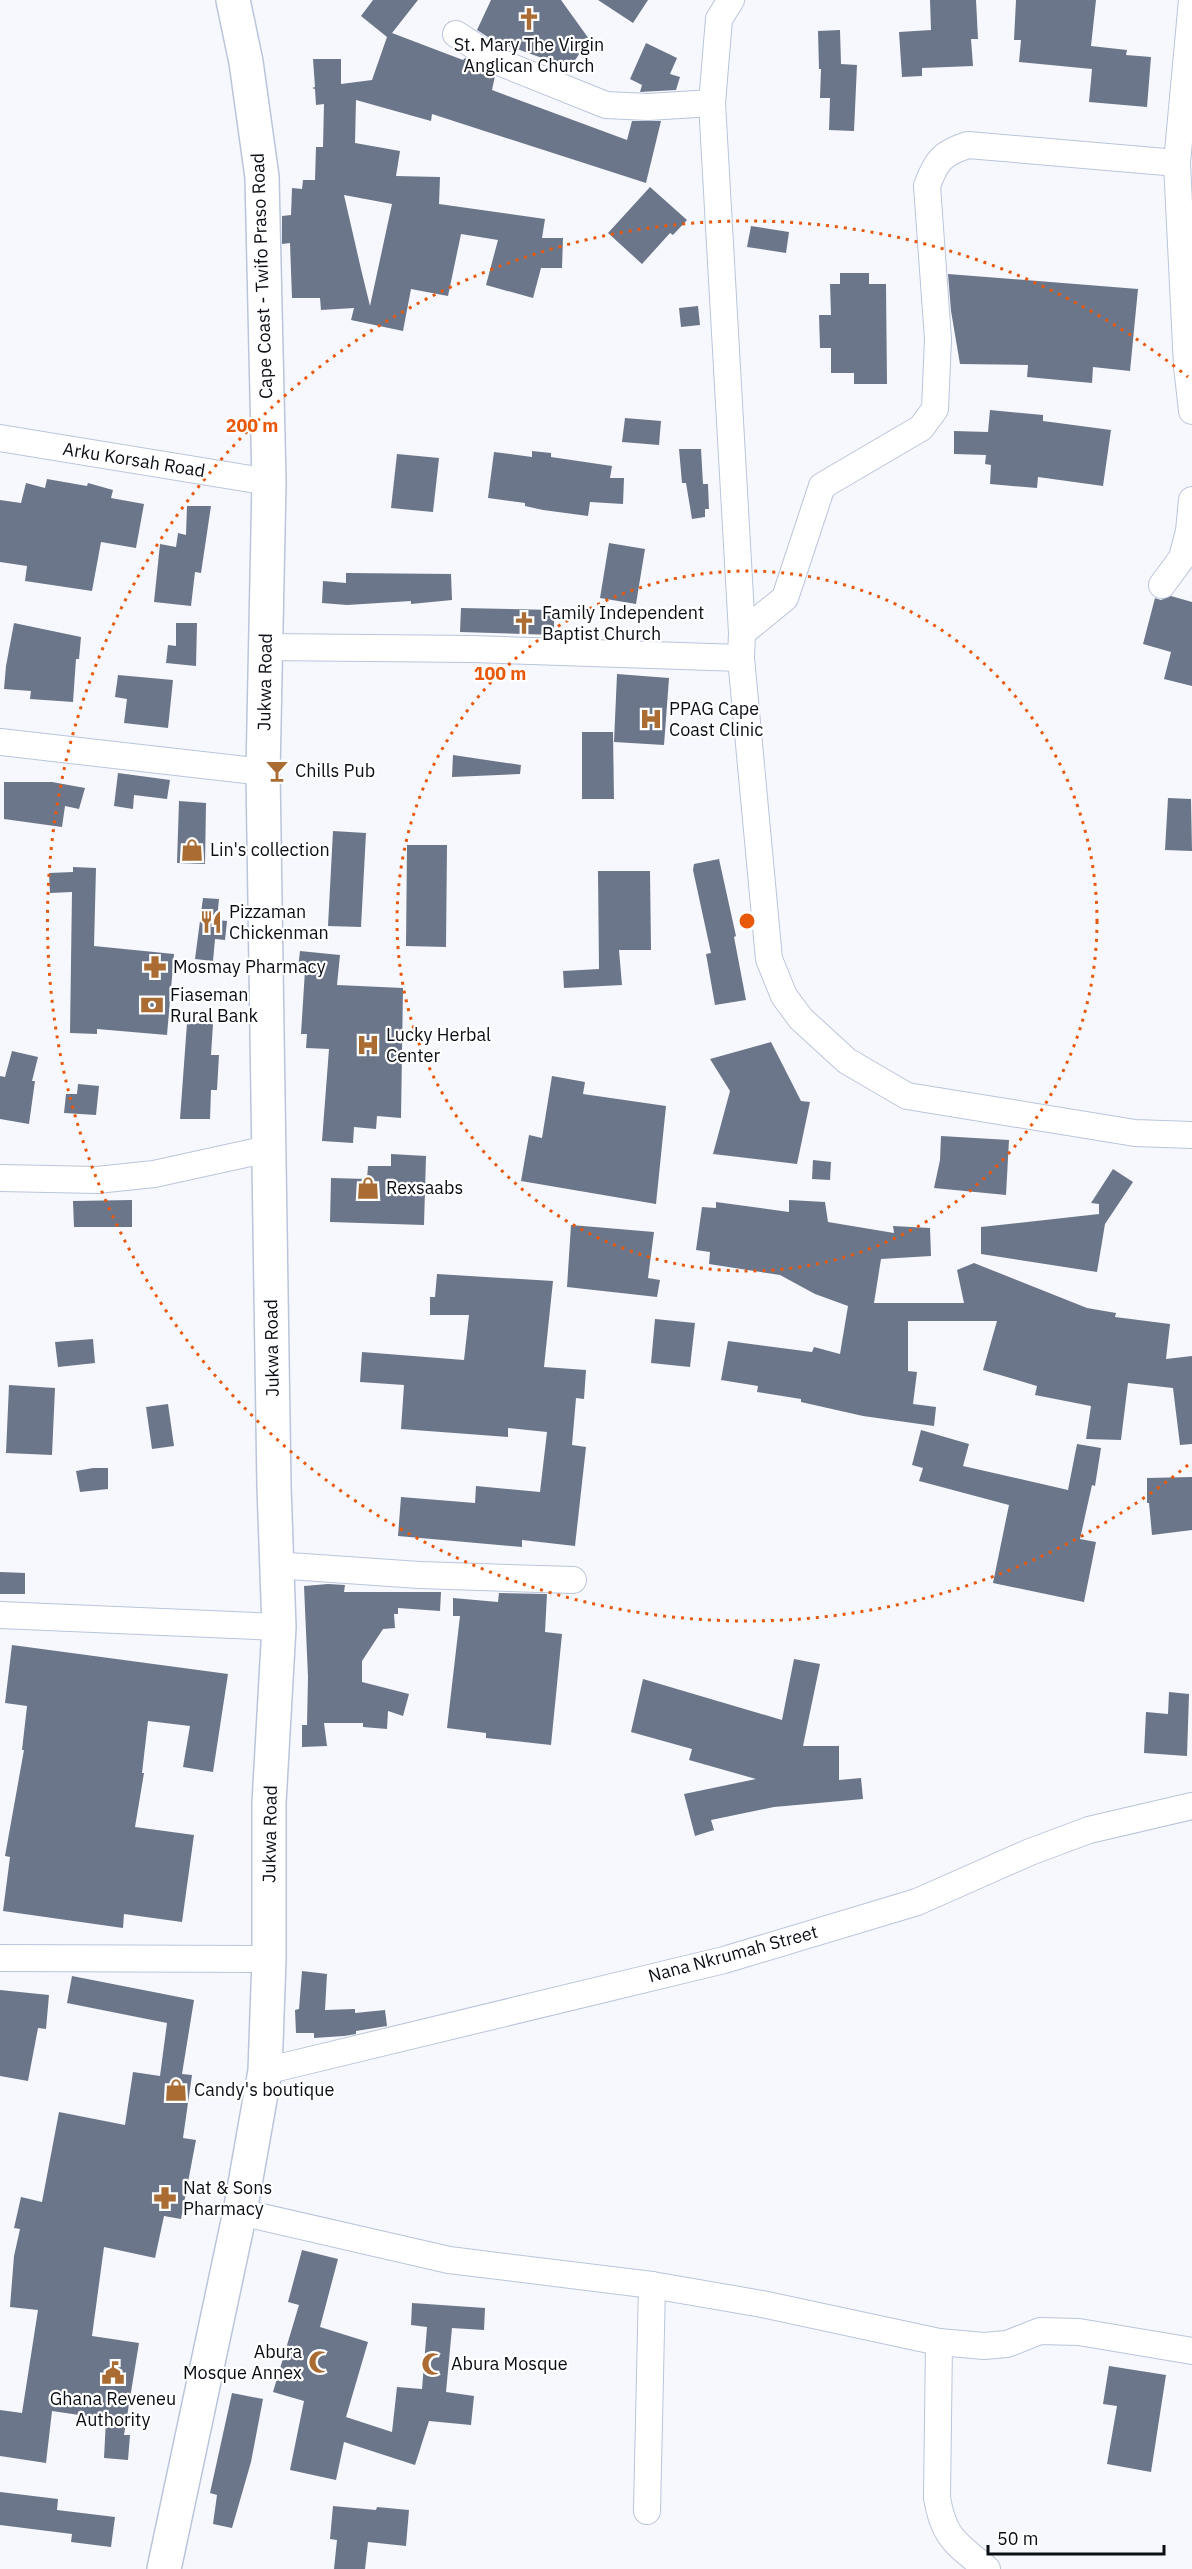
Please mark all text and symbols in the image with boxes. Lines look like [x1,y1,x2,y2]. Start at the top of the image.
church icon: St. Mary The Virgin Anglican Church [516,6,542,32]
place label: St. Mary The Virgin Anglican Church [454,33,604,77]
street label: Cape Coast - Twifo Praso Road [246,153,277,399]
text: 200 m [226,414,278,437]
street label: Arku Korsah Road [61,437,207,482]
place label: Family Independent Baptist Church [542,601,704,645]
church icon: Family Independent Baptist Church [511,610,537,636]
street label: Jukwa Road [252,633,277,731]
text: 100 m [474,662,526,685]
place label: PPAG Cape Coast Clinic [669,697,763,741]
hospital icon: PPAG Cape Coast Clinic [638,706,664,732]
bar icon: Chills Pub [264,758,290,784]
place label: Chills Pub [295,759,375,782]
shop icon: Lin's collection [179,837,205,863]
place label: Lin's collection [210,838,330,861]
place label: Pizzaman Chickenman [229,900,329,944]
restaurant icon: Pizzaman Chickenman [198,909,224,935]
centre of rings [737,911,757,931]
pharmacy icon: Mosmay Pharmacy [142,954,168,980]
place label: Mosmay Pharmacy [173,955,326,978]
place label: Fiaseman Rural Bank [170,983,259,1027]
bank icon: Fiaseman Rural Bank [139,992,165,1018]
place label: Lucky Herbal Center [386,1023,491,1067]
hospital icon: Lucky Herbal Center [355,1032,381,1058]
shop icon: Rexsaabs [355,1175,381,1201]
place label: Rexsaabs [386,1176,463,1199]
street label: Jukwa Road [259,1299,284,1397]
street label: Jukwa Road [257,1785,282,1883]
street label: Nana Nkrumah Street [646,1920,820,1987]
shop icon: Candy's boutique [163,2077,189,2103]
place label: Candy's boutique [194,2078,334,2101]
place label: Nat & Sons Pharmacy [183,2176,272,2220]
pharmacy icon: Nat & Sons Pharmacy [152,2185,178,2211]
place label: Abura Mosque Annex [183,2340,302,2384]
mosque icon: Abura Mosque Annex [307,2349,333,2375]
mosque icon: Abura Mosque [420,2351,446,2377]
place label: Abura Mosque [451,2352,568,2375]
public building icon: Ghana Reveneu Authority [100,2360,126,2386]
place label: Ghana Reveneu Authority [50,2387,176,2431]
scale bar [988,2518,1164,2556]
text: 50 m [997,2527,1039,2550]

